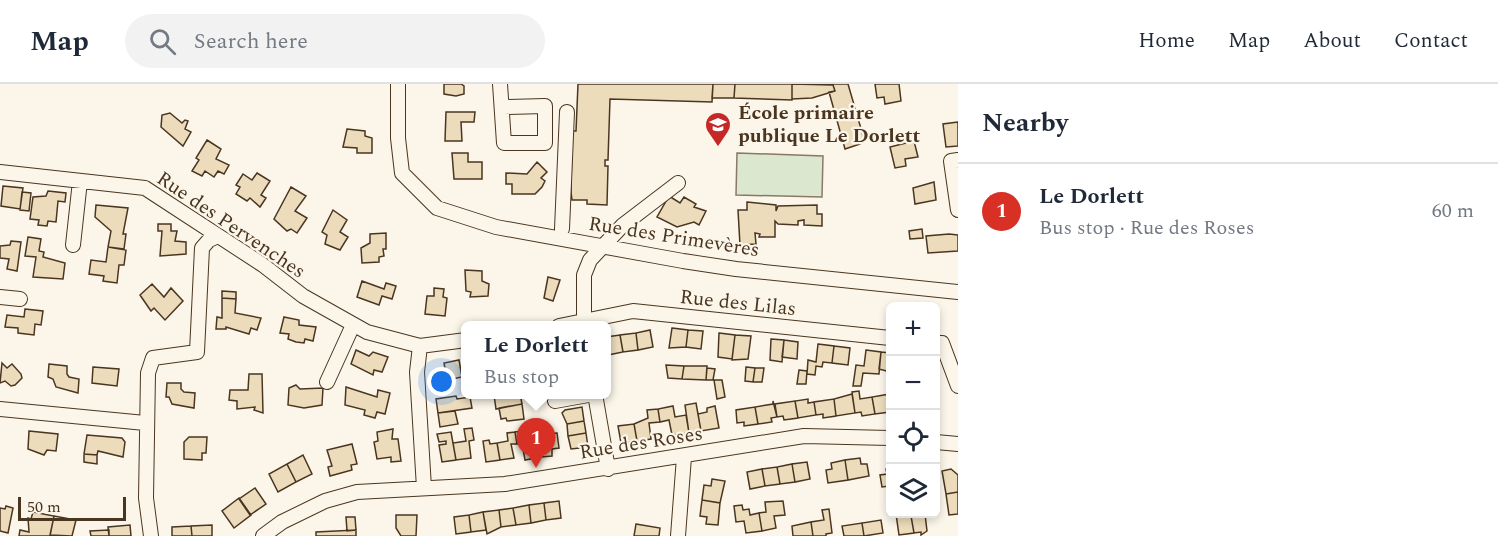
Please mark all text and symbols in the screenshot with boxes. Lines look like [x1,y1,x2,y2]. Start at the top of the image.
search box [125,14,545,68]
text: Map [30,20,89,63]
icon: search [146,25,179,58]
text: Search here [194,25,308,58]
text: Home [1138,25,1195,57]
text: Map [1228,25,1270,57]
text: About [1303,25,1361,57]
text: Contact [1394,25,1468,57]
place label: École primaire publique Le Dorlett [738,98,920,151]
text: Nearby [982,103,1068,143]
school or university icon: École primaire publique Le Dorlett [703,110,733,148]
street label: Rue des Pervenches [150,164,312,286]
text: Le Dorlett [1039,180,1144,213]
text: 1 [996,196,1007,226]
text: 60 m [1432,196,1474,226]
street label: Rue des Primevères [586,209,762,265]
text: Bus stop · Rue des Roses [1039,213,1254,243]
street label: Rue des Lilas [678,282,798,324]
map controls [886,302,940,518]
button: + [886,302,940,356]
popup [461,321,611,399]
text: Le Dorlett [484,329,588,362]
button: − [886,356,940,410]
text: Bus stop [484,362,559,392]
your location [427,367,456,396]
button: locate [886,410,940,464]
pin: 1 [516,418,556,468]
street label: Rue des Roses [577,418,705,468]
button: layers [886,464,940,518]
scale bar [18,494,126,522]
text: 50 m [27,495,61,519]

